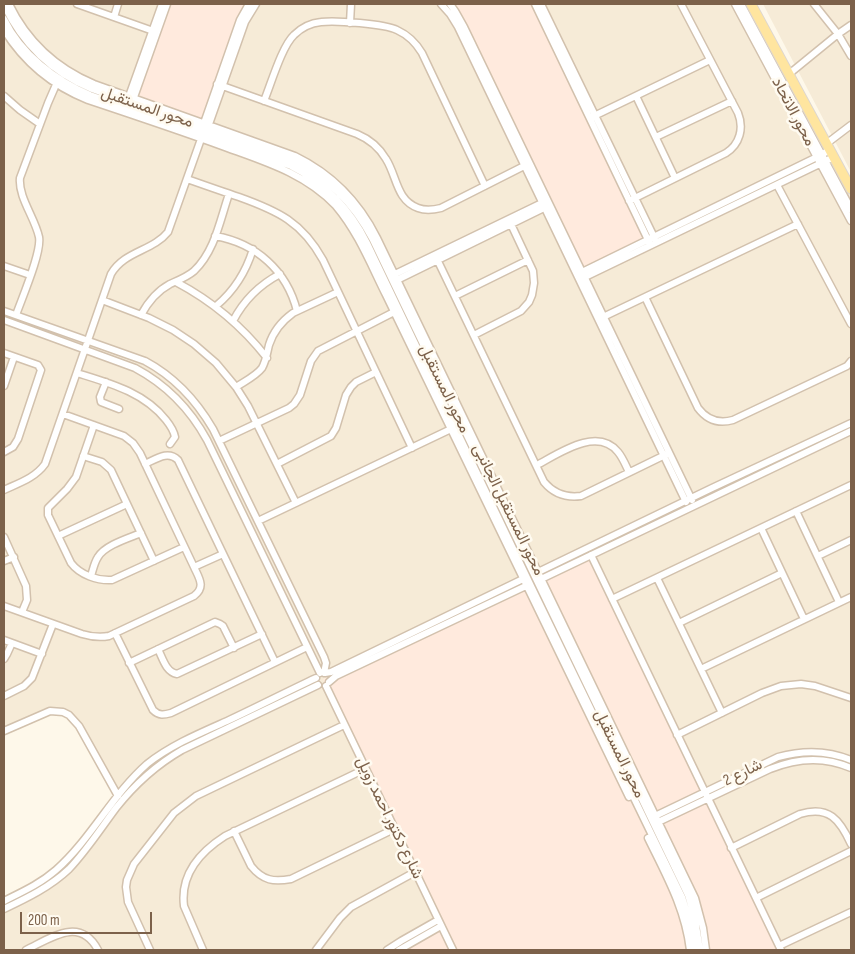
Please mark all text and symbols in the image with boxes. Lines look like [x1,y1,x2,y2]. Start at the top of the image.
street label: محور الاتحاد [767,74,819,150]
street label: محور المستقبل [99,83,195,133]
street label: محور المستقبل [414,342,474,436]
street label: محور المستقبل الجانبى [468,441,548,579]
street label: محور المستقبل [589,707,649,801]
street label: شارع دكتور احمد زويل [351,754,427,882]
street label: شارع 2 [720,755,766,791]
scale bar [22,902,155,934]
text: 200 m [28,911,60,930]

